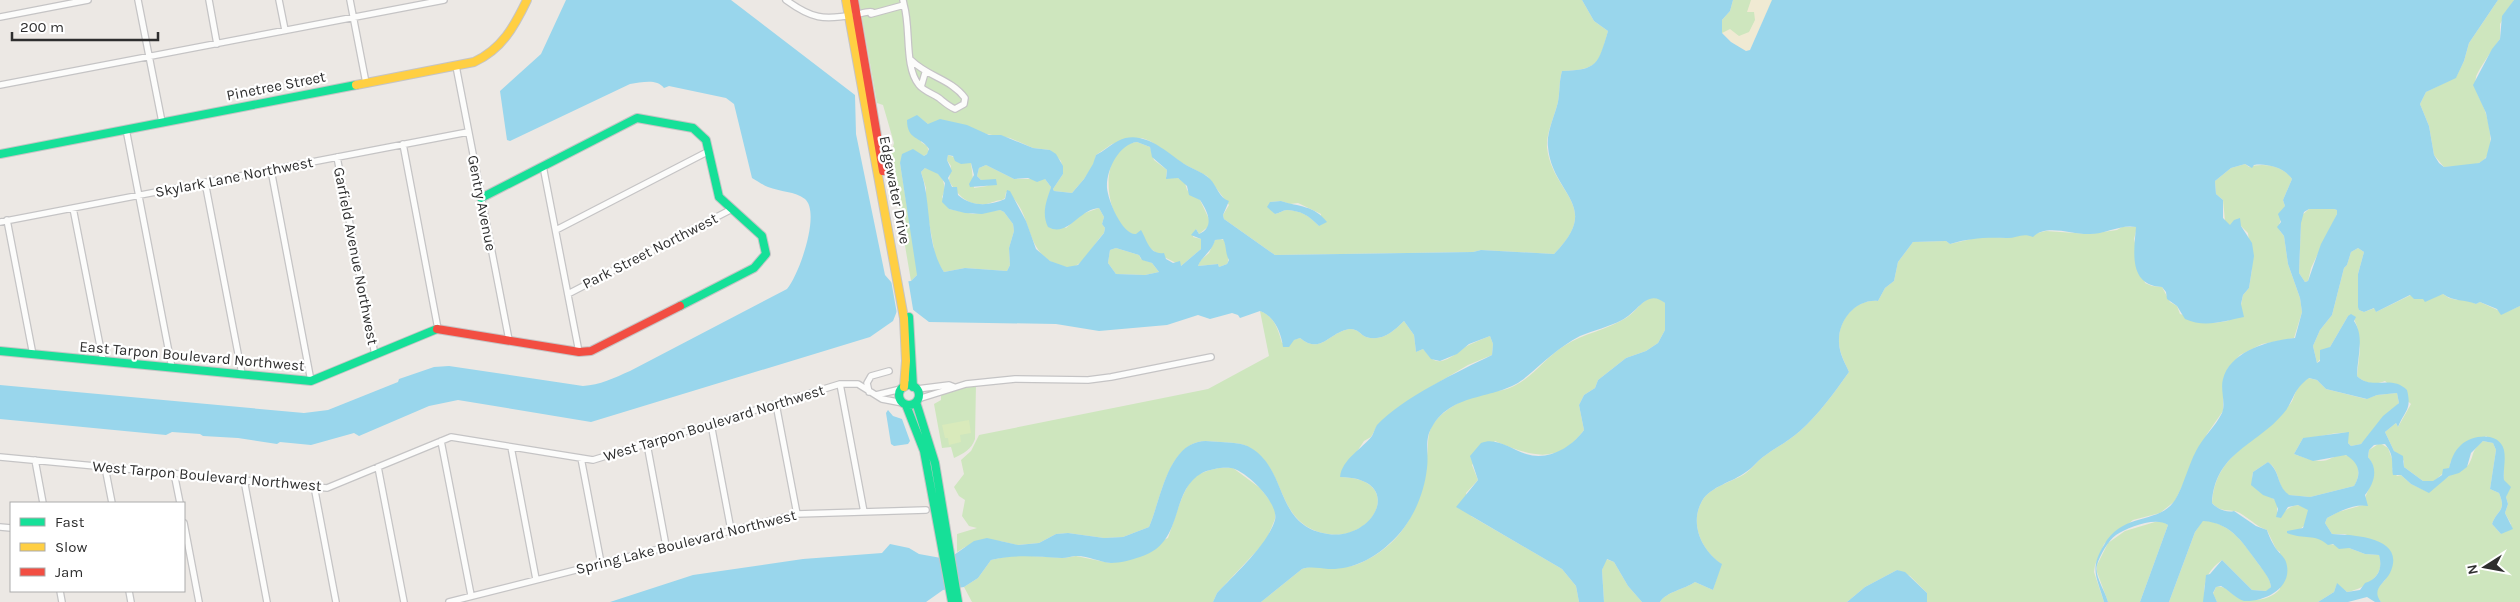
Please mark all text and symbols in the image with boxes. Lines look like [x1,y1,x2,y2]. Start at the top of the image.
scale bar [12,10,159,42]
text: 200 m [20,18,64,36]
street label: Pinetree Street [225,67,328,104]
street label: Edgewater Drive [876,134,914,246]
street label: Skylark Lane Northwest [154,153,315,201]
street label: Gentry Avenue [464,153,500,253]
street label: Garfield Avenue Northwest [330,165,382,347]
street label: Park Street Northwest [579,209,721,293]
street label: East Tarpon Boulevard Northwest [79,337,306,375]
street label: West Tarpon Boulevard Northwest [601,381,827,465]
street label: West Tarpon Boulevard Northwest [92,457,323,495]
legend [10,502,185,592]
street label: Spring Lake Boulevard Northwest [574,506,798,578]
text: Fast [55,513,85,531]
text: Slow [55,538,87,556]
north arrow [2460,542,2510,592]
text: Jam [55,563,83,581]
text: N [2463,563,2482,576]

